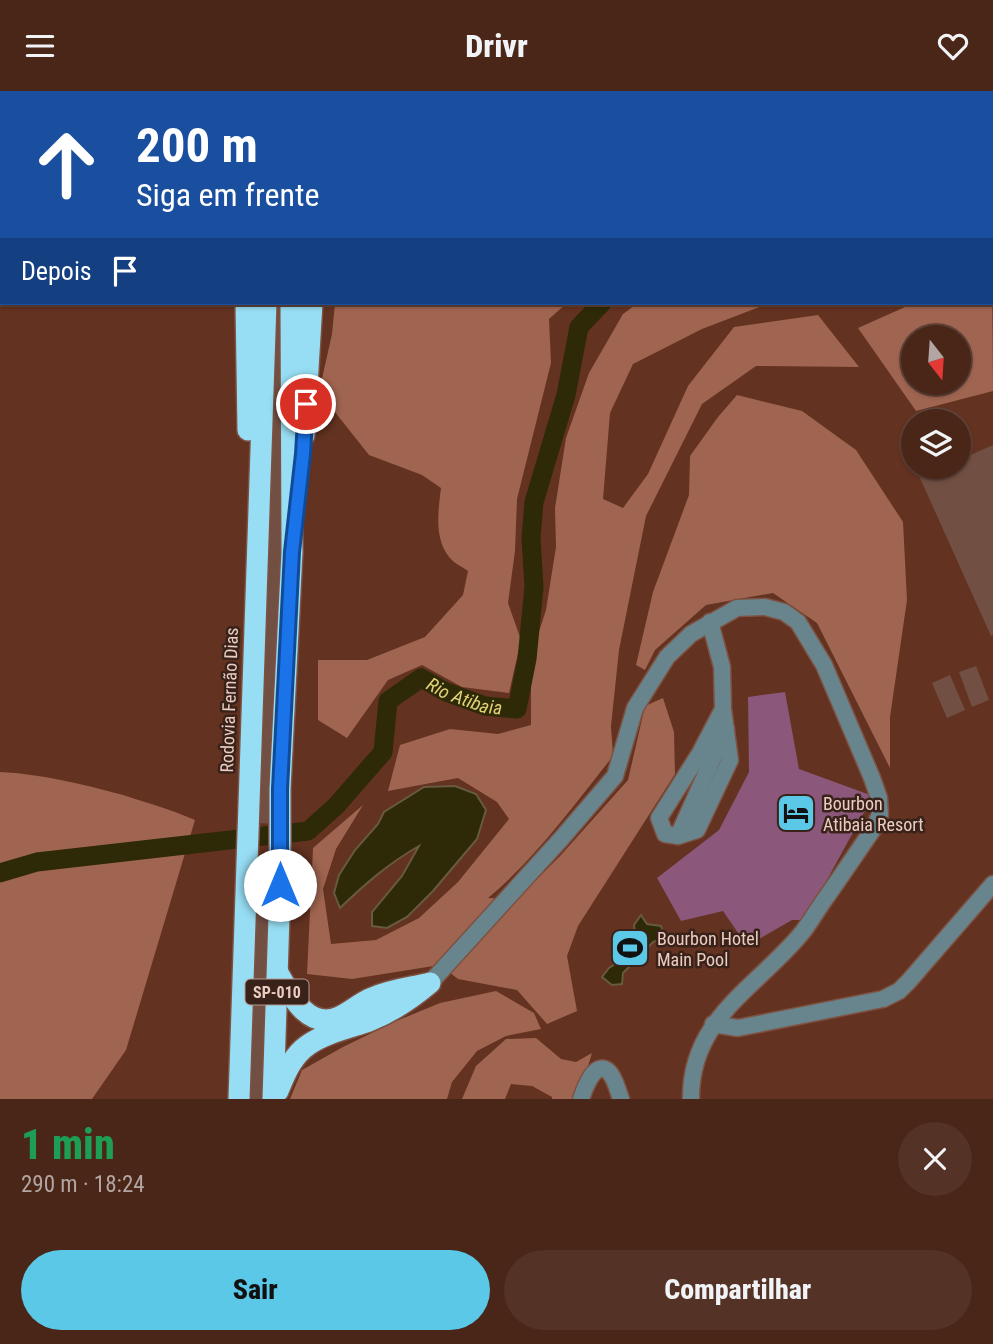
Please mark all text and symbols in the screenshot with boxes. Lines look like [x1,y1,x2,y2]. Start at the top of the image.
icon: menu [21,27,59,65]
text: Drivr [465,27,528,65]
icon: heart [934,27,972,65]
text: 200 m [136,117,258,174]
icon: ahead [21,119,112,210]
text: Siga em frente [136,176,319,214]
icon: arrive [106,252,144,290]
text: Depois [21,256,92,286]
north arrow [901,325,971,395]
map controls [901,325,971,479]
pin [276,374,336,434]
icon: arrive [287,385,325,423]
button: layers [901,409,971,479]
street label: Rodovia Fernão Dias [216,627,242,773]
water label: Rio Atibaia [423,672,503,719]
hotel icon: Bourbon Atibaia Resort [775,792,817,834]
place label: Bourbon Atibaia Resort [823,793,924,835]
position arrow [243,848,317,922]
sports icon: Bourbon Hotel Main Pool [609,927,651,969]
place label: Bourbon Hotel Main Pool [657,928,759,970]
road number: SP-010 [246,979,308,1005]
text: 1 min [21,1120,115,1169]
button: close [898,1122,972,1196]
text: 290 m · 18:24 [21,1171,145,1198]
button: Sair [21,1250,490,1330]
button: Compartilhar [504,1250,972,1330]

